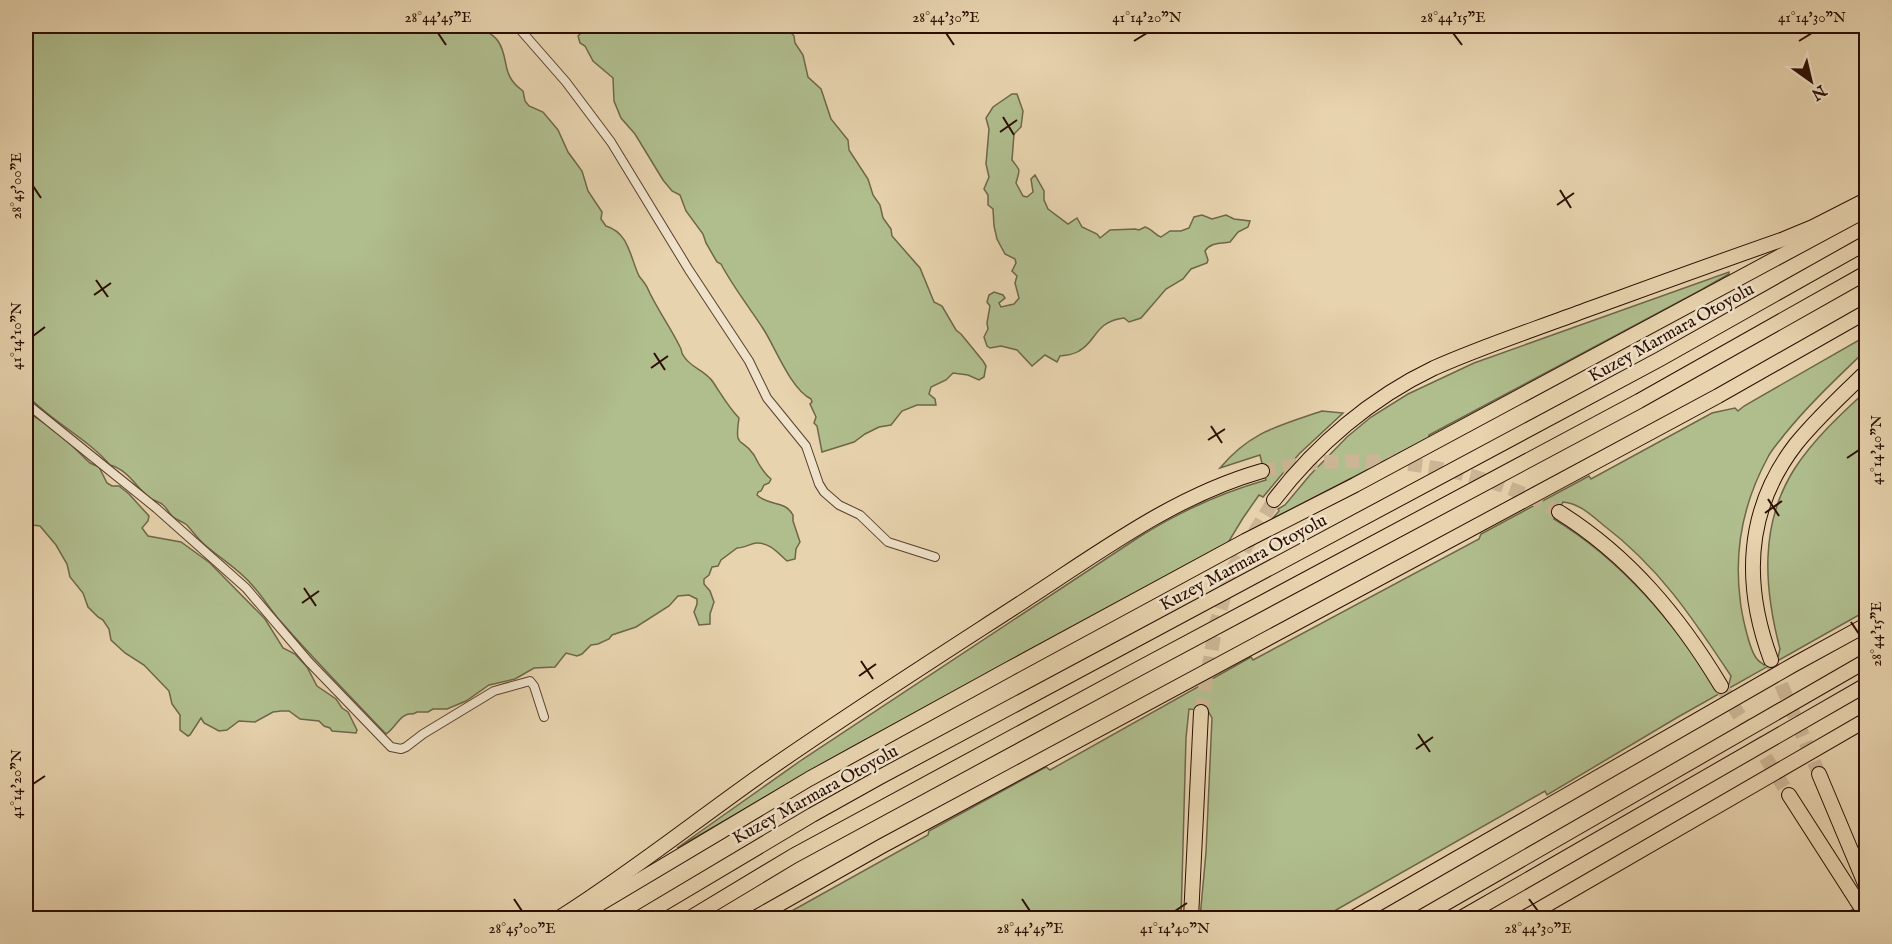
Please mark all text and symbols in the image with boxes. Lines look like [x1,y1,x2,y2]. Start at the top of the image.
text: 28°44'45"E [404,8,472,27]
text: 28°44'30"E [912,8,980,27]
text: 41°14'20"N [1112,8,1182,27]
text: 28°44'15"E [1420,8,1486,27]
text: 41°14'30"N [1778,8,1846,27]
north arrow [1781,51,1841,111]
text: N [1807,79,1830,104]
text: 28°45'00"E [7,152,26,220]
street label: Kuzey Marmara Otoyolu [1585,278,1759,388]
text: 41°14'10"N [7,302,26,370]
text: 41°14'40"N [1867,415,1886,485]
street label: Kuzey Marmara Otoyolu [1156,510,1331,617]
text: 28°44'15"E [1867,601,1886,667]
street label: Kuzey Marmara Otoyolu [729,740,903,850]
text: 41°14'20"N [7,749,26,819]
text: 28°45'00"E [488,919,556,938]
text: 28°44'45"E [996,919,1064,938]
text: 41°14'40"N [1140,919,1210,938]
text: 28°44'30"E [1504,919,1572,938]

